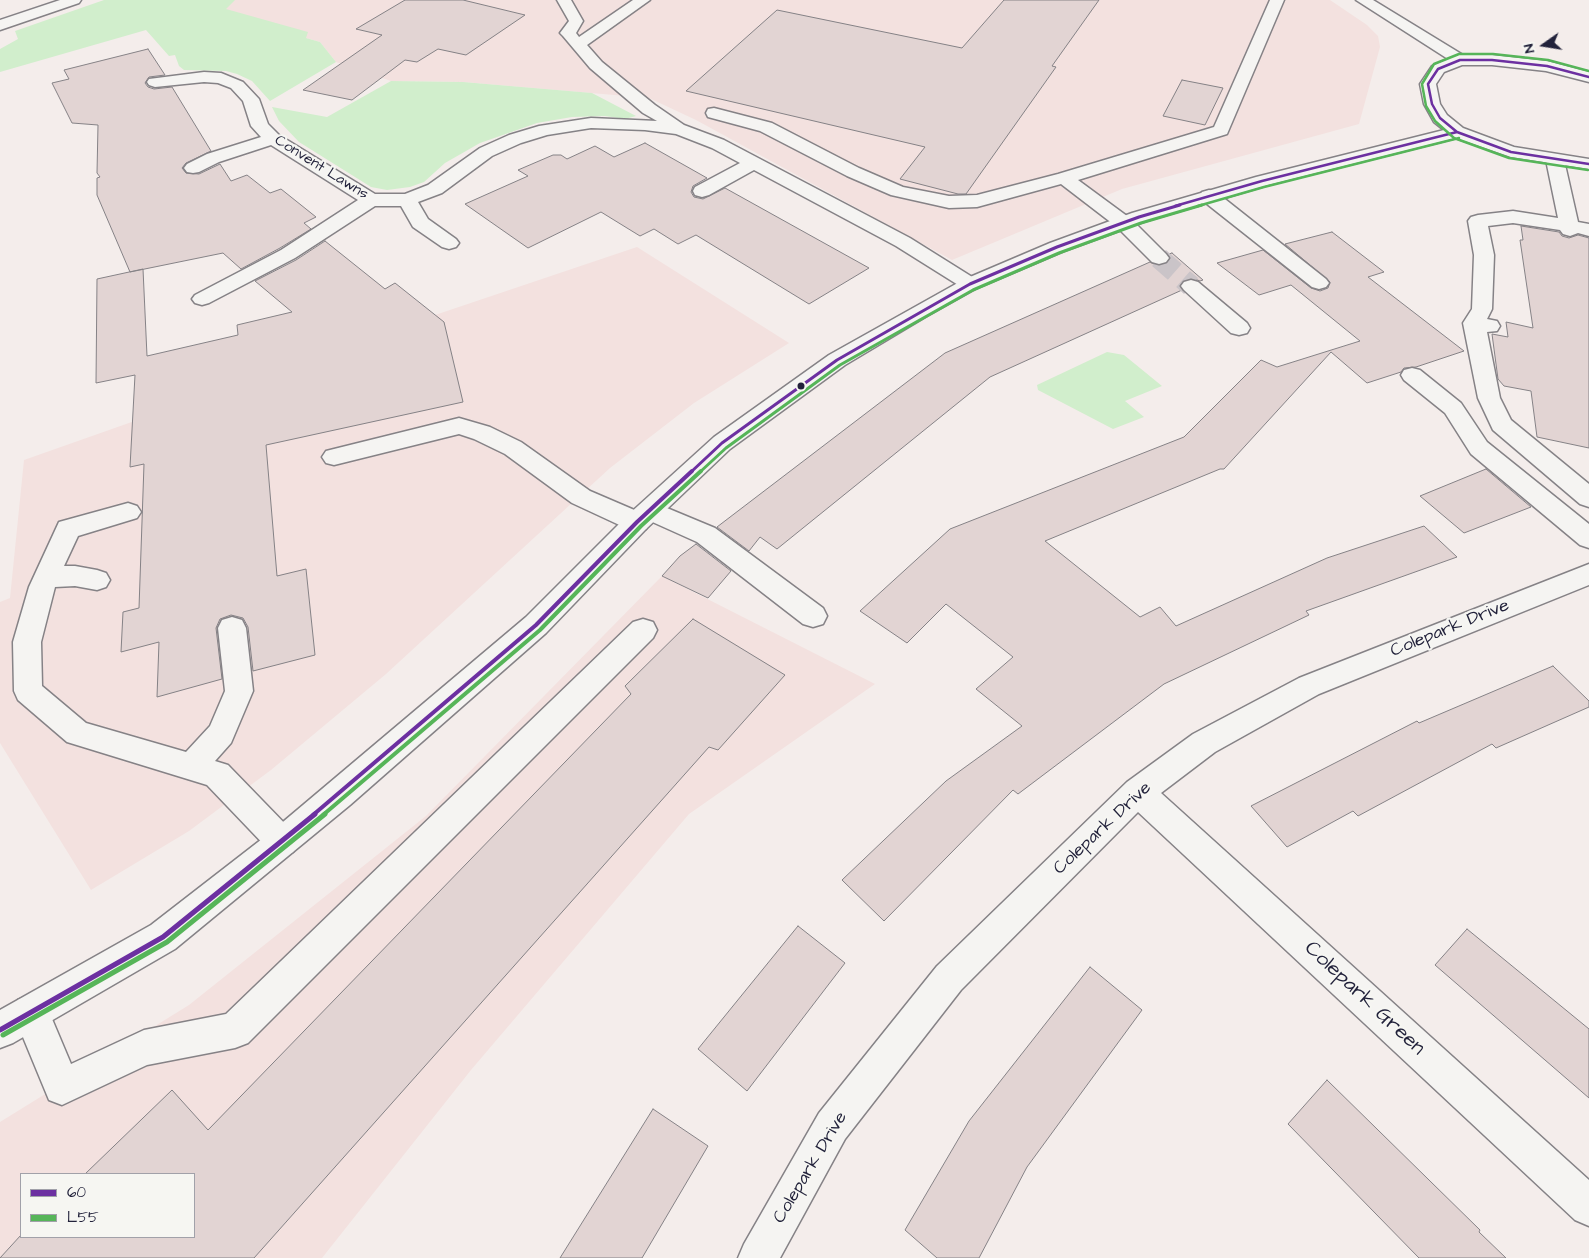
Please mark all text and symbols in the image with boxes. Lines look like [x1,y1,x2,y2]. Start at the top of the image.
north arrow [1519,20,1569,70]
text: N [1519,42,1540,55]
street label: Convent Lawns [271,132,371,204]
unlabelled marker [796,381,806,391]
street label: Colepark Drive [1387,595,1513,663]
street label: Colepark Drive [1049,778,1157,880]
street label: Colepark Green [1298,937,1430,1061]
street label: Colepark Drive [769,1108,853,1228]
legend [20,1173,195,1238]
text: 60 [67,1182,86,1203]
text: L55 [67,1207,99,1228]

